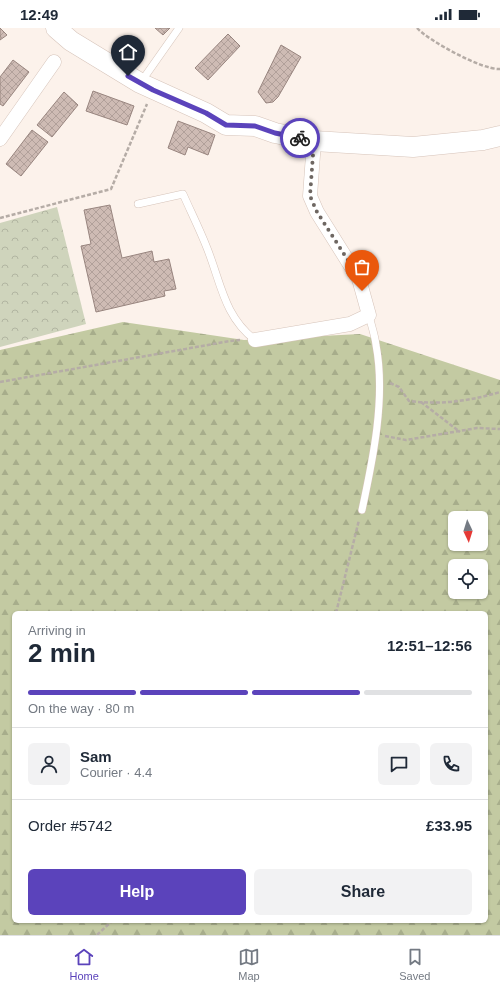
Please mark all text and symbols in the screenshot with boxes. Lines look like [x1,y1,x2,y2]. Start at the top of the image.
text: 12:49 [20,6,58,23]
pin [111,35,145,76]
icon: home [117,41,139,63]
courier [280,118,320,158]
icon: bike [289,127,311,149]
pin [345,250,379,291]
icon: bag [351,256,373,278]
north arrow [448,511,488,551]
map controls [448,511,488,599]
button: locate [448,559,488,599]
text: Arriving in [28,623,86,638]
text: 12:51–12:56 [387,637,472,654]
text: 2 min [28,638,96,668]
text: On the way · 80 m [28,701,134,716]
button: person [28,743,70,785]
button: chat [378,743,420,785]
button: phone [430,743,472,785]
text: Sam [80,748,112,765]
text: Courier · 4.4 [80,765,152,780]
text: Order #5742 [28,817,112,834]
text: £33.95 [426,817,472,834]
button: Help [28,869,246,915]
button: Share [254,869,472,915]
tab: Home [70,946,99,982]
tab: Map [238,946,260,982]
tab: Saved [399,946,430,982]

